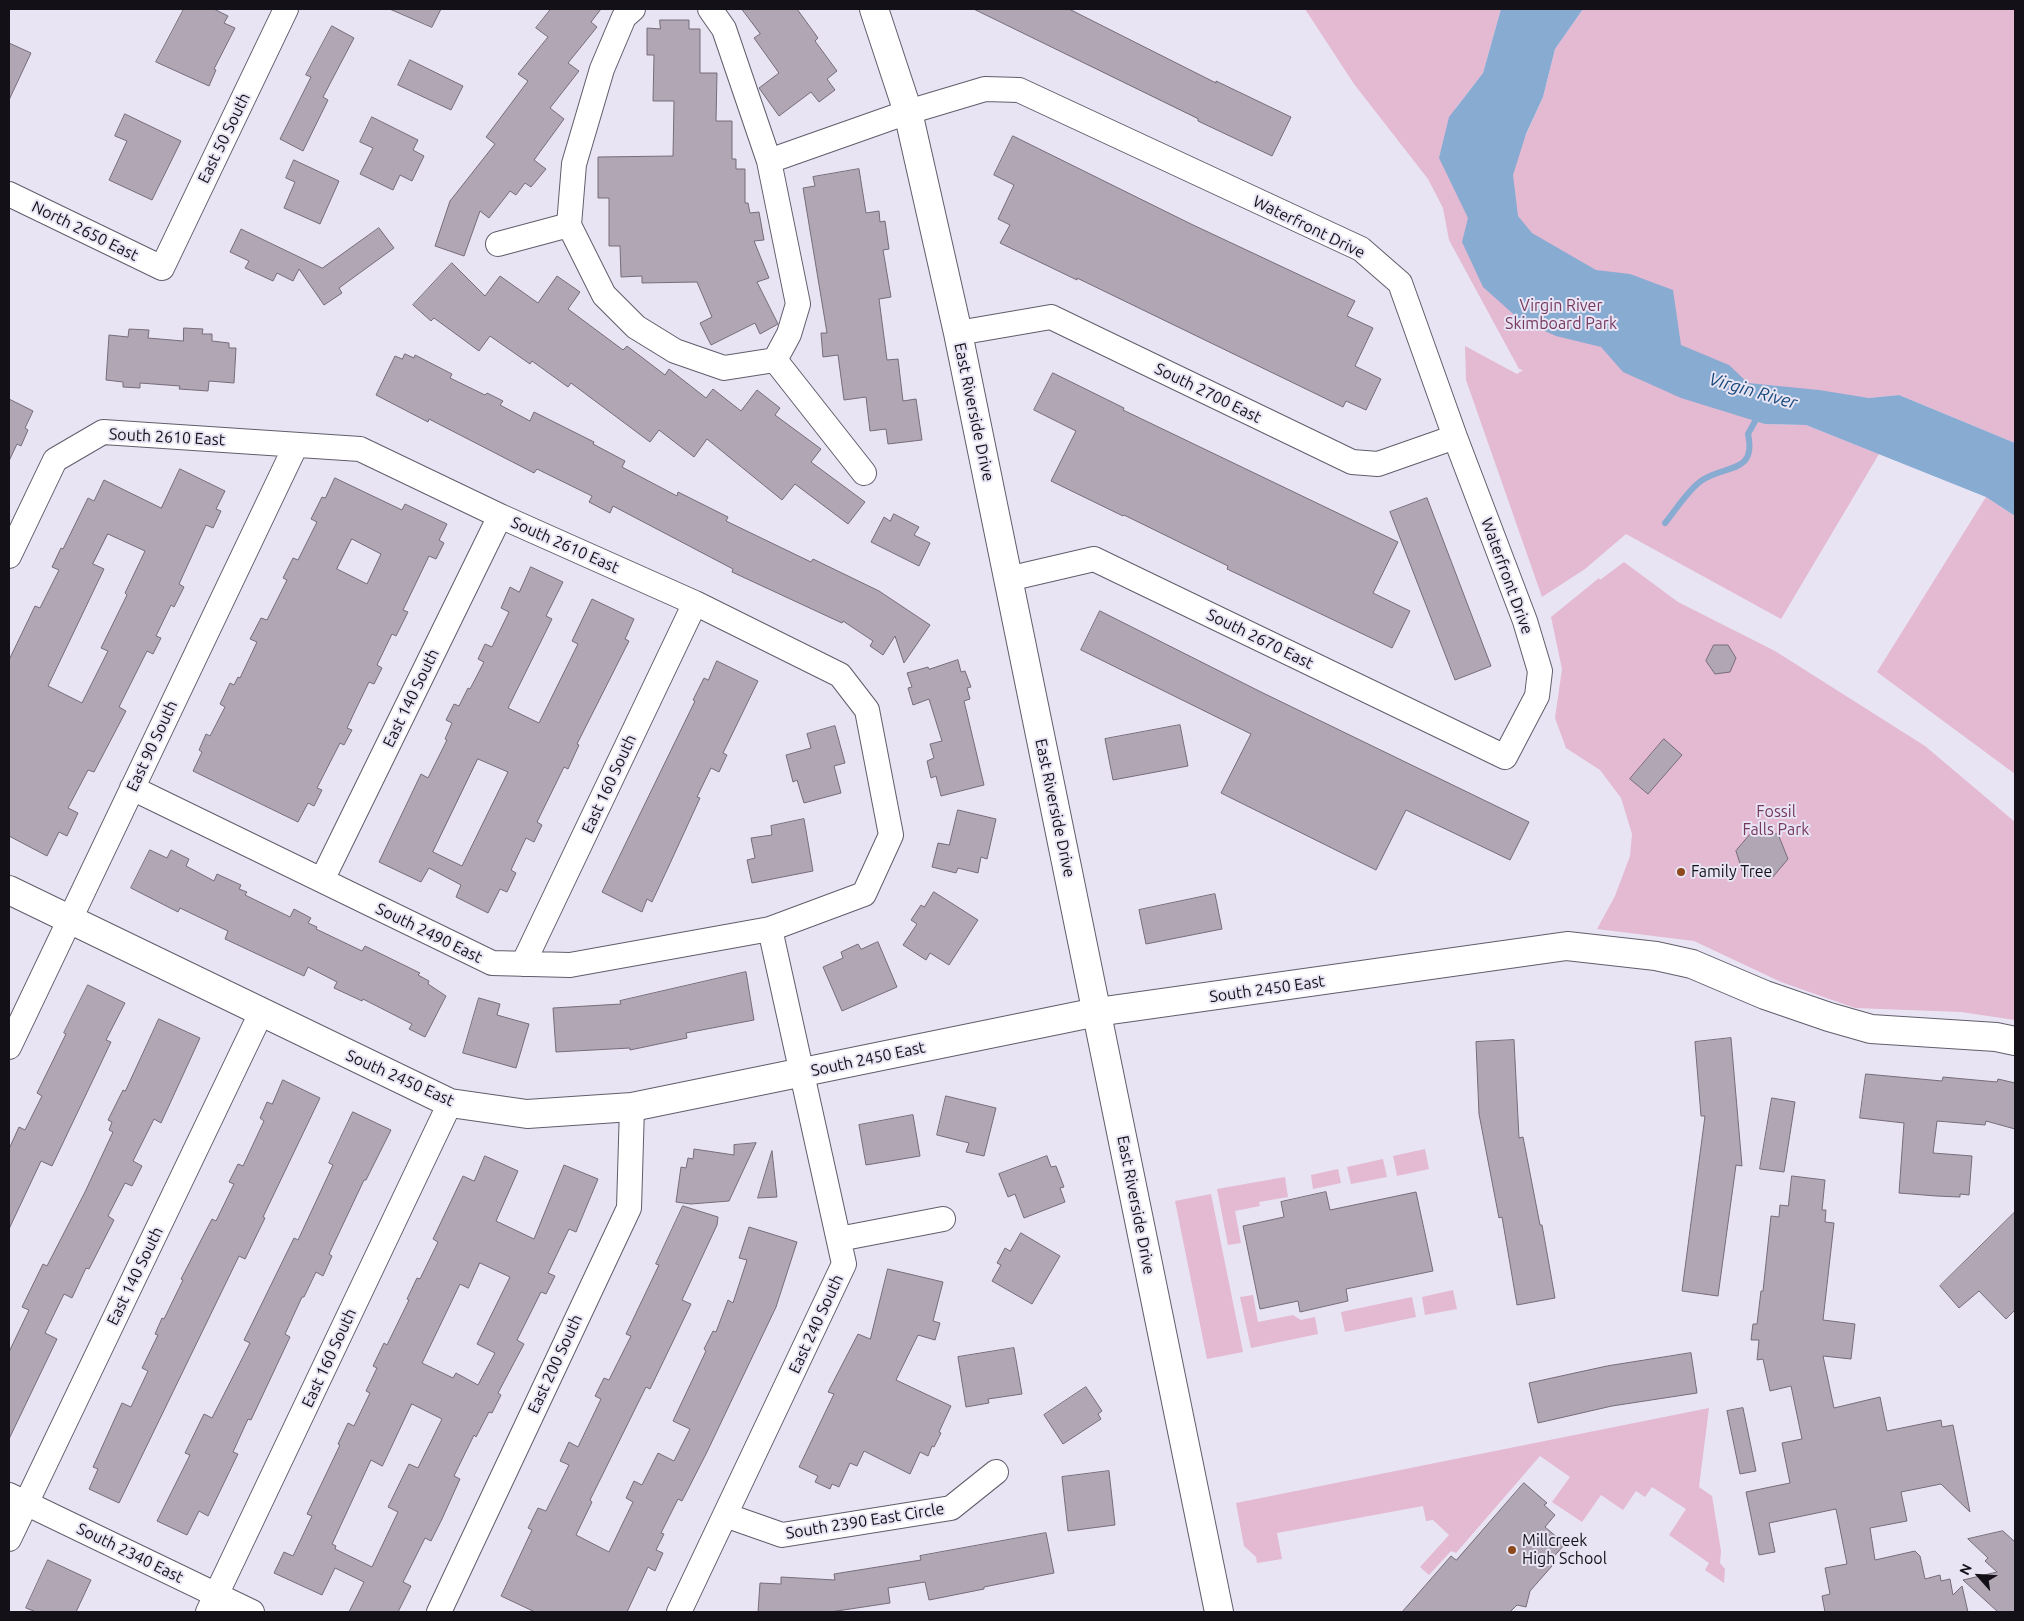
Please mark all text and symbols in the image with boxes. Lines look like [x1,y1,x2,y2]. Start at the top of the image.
street label: East 50 South [194,90,254,186]
street label: Waterfront Drive [1250,192,1368,262]
street label: North 2650 East [29,197,141,265]
park label: Virgin River Skimboard Park [1505,296,1617,334]
street label: East Riverside Drive [950,341,998,483]
street label: South 2700 East [1152,359,1264,427]
water label: Virgin River [1706,368,1800,414]
street label: South 2610 East [109,424,225,450]
street label: South 2610 East [508,513,622,577]
street label: Waterfront Drive [1477,515,1537,637]
street label: South 2670 East [1204,605,1316,673]
street label: East 140 South [379,646,443,750]
street label: East 90 South [123,697,181,795]
street label: East 160 South [578,731,640,837]
street label: East Riverside Drive [1031,737,1079,879]
park label: Fossil Falls Park [1743,802,1809,840]
place label: Family Tree [1691,862,1772,882]
marker: Family Tree [1675,866,1687,878]
street label: South 2490 East [373,899,485,967]
street label: South 2450 East [1208,971,1326,1007]
street label: South 2450 East [809,1038,927,1080]
street label: South 2450 East [343,1046,457,1110]
street label: East Riverside Drive [1113,1134,1159,1276]
street label: East 140 South [103,1224,167,1328]
street label: East 240 South [785,1271,847,1377]
street label: East 160 South [298,1305,360,1411]
street label: East 200 South [524,1311,586,1417]
street label: South 2390 East Circle [784,1499,946,1543]
street label: South 2340 East [74,1519,186,1587]
place label: Millcreek High School [1522,1531,1607,1569]
marker: Millcreek High School [1506,1544,1518,1556]
north arrow [1954,1551,2004,1601]
text: N [1956,1561,1975,1578]

